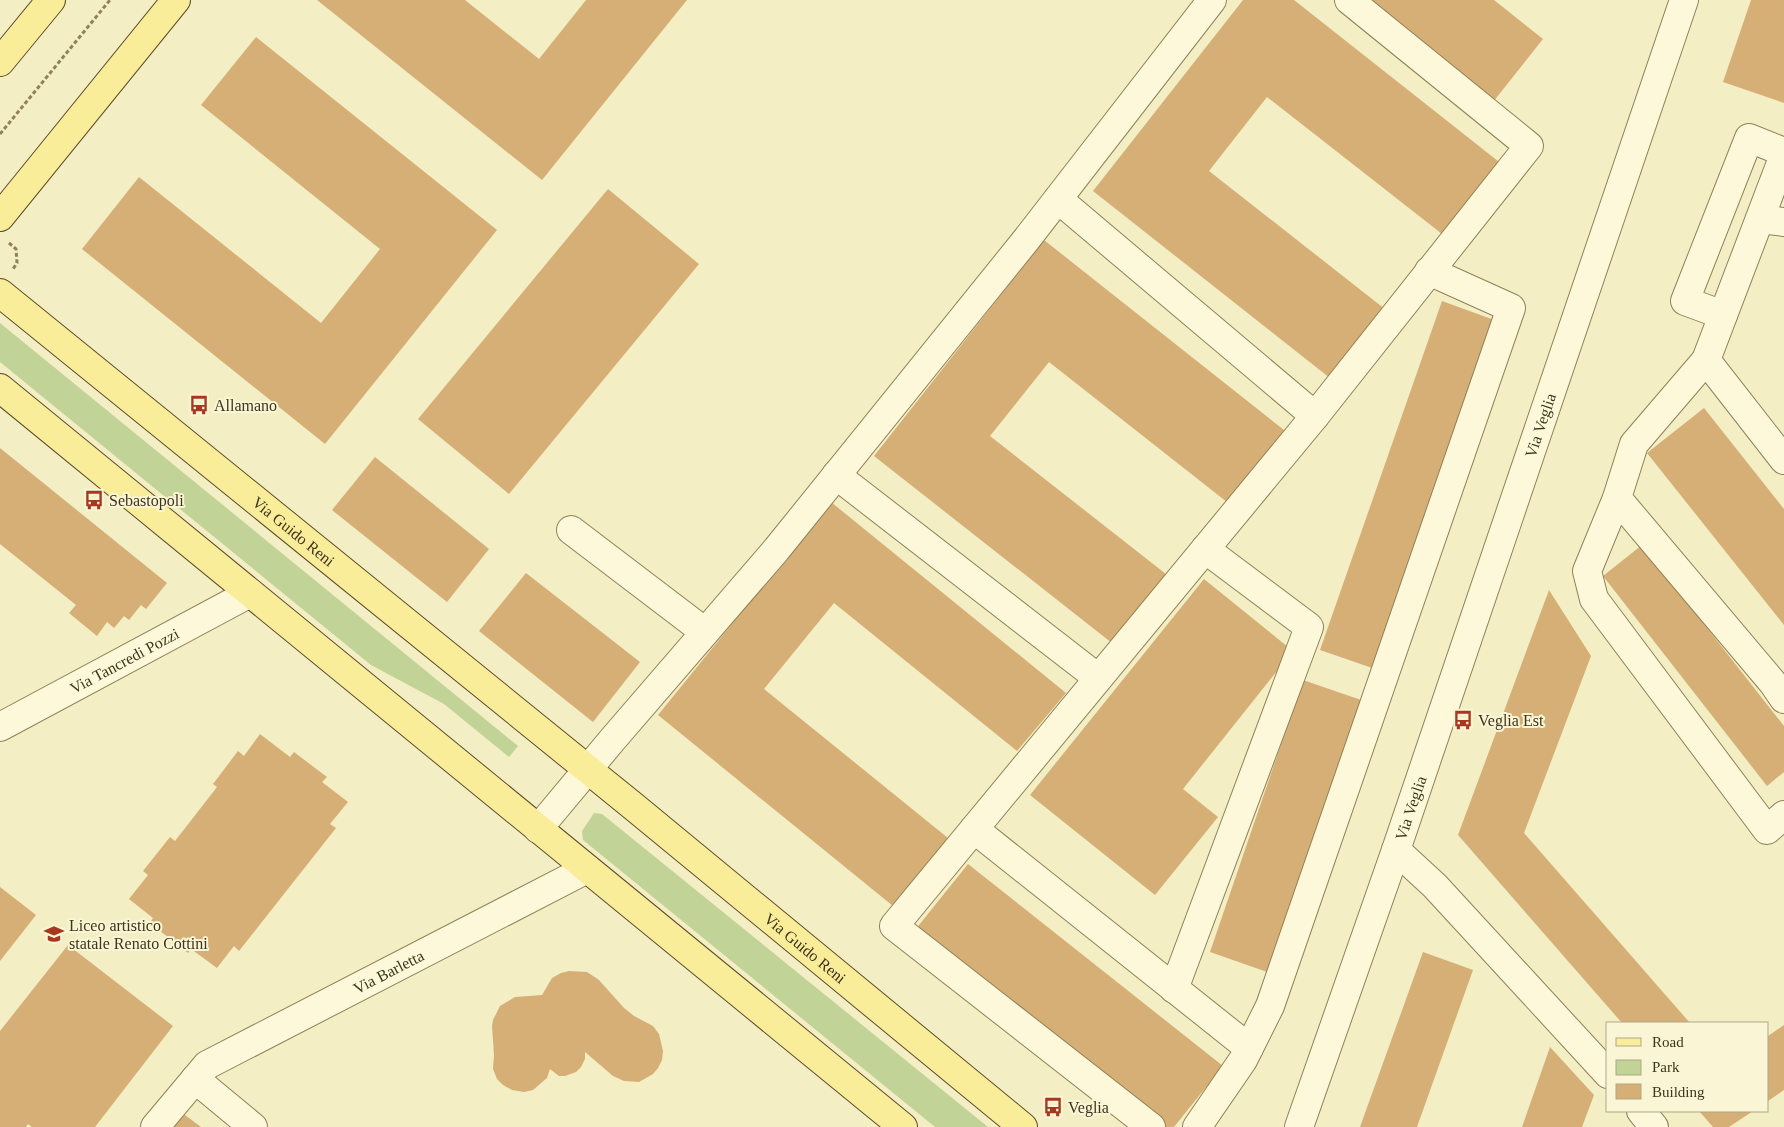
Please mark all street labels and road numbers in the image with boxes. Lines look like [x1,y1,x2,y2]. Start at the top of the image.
street label: Via Veglia [1522,391,1559,460]
street label: Via Guido Reni [249,493,338,570]
street label: Via Tancredi Pozzi [67,624,182,697]
street label: Via Veglia [1392,774,1430,842]
street label: Via Guido Reni [761,910,850,987]
street label: Via Barletta [351,947,427,997]

